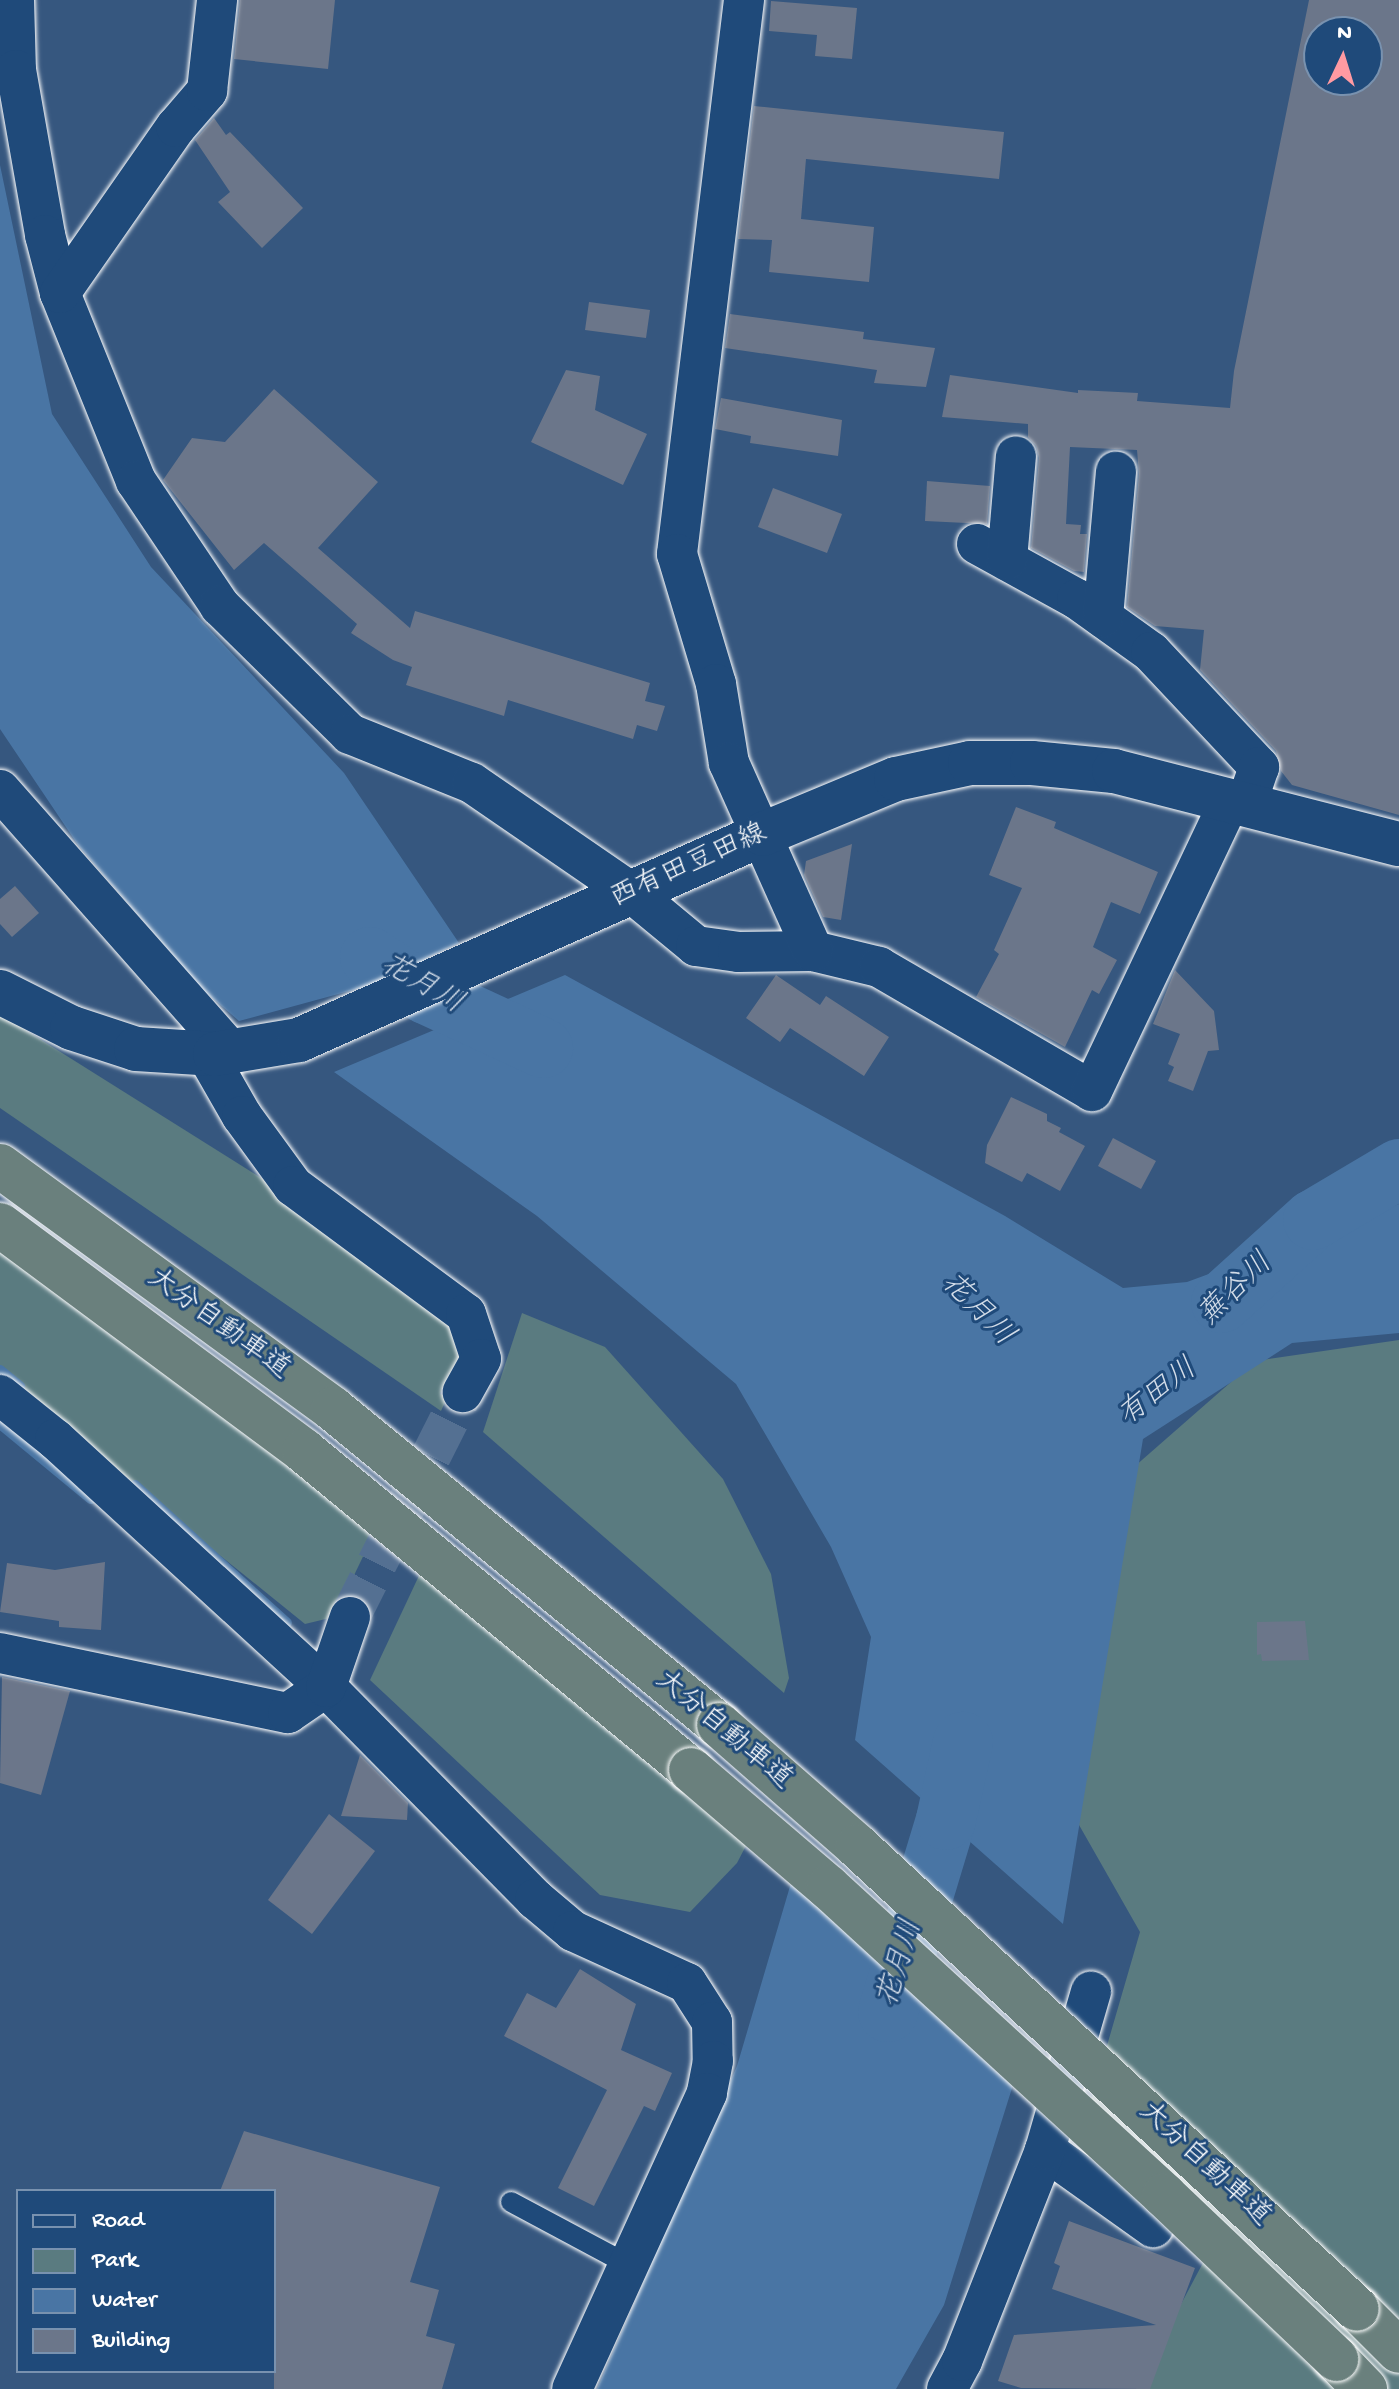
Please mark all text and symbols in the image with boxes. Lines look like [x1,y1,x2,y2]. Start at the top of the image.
north arrow [1303,16,1383,96]
text: N [1336,21,1353,48]
street label: 西有田豆田線 [605,817,773,917]
water label: 花月川 [373,948,469,1024]
water label: 蕪谷川 [1192,1247,1282,1335]
street label: 大分自動車道 [140,1262,296,1388]
water label: 花月川 [931,1266,1021,1356]
water label: 有田川 [1112,1353,1206,1435]
street label: 大分自動車道 [648,1664,798,1798]
water label: 花月川 [872,1916,932,2012]
street label: 大分自動車道 [1131,2095,1277,2235]
legend [16,2189,276,2373]
text: Road [92,2207,144,2236]
text: Park [92,2247,138,2276]
text: Water [92,2287,156,2316]
text: Building [92,2327,170,2356]

